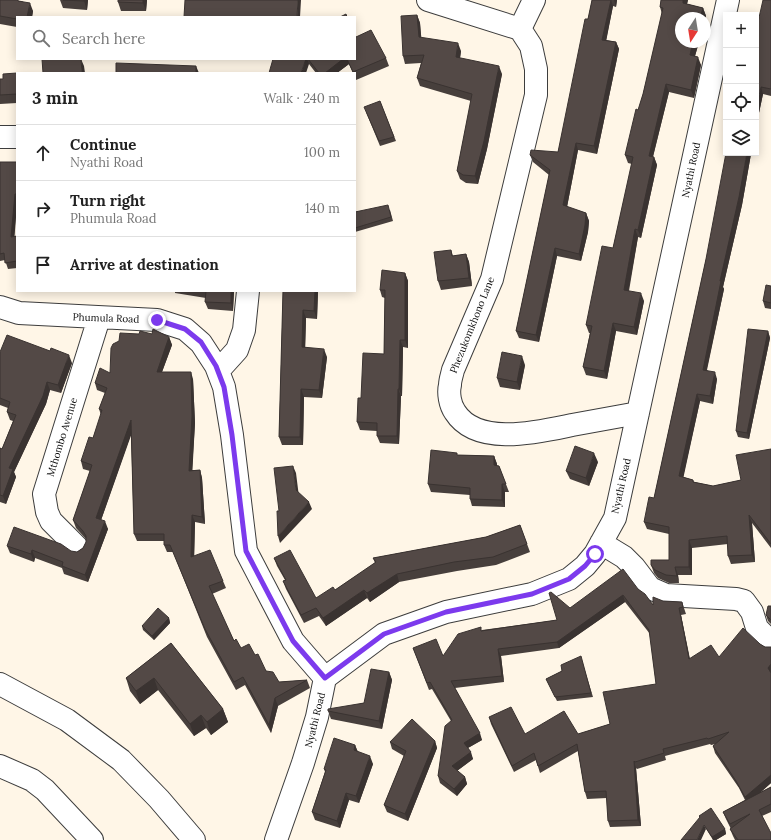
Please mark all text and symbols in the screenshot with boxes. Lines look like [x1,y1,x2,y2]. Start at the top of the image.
north arrow [675,12,711,48]
map controls [723,12,759,156]
button: + [723,12,759,48]
search box [16,16,356,60]
icon: search [30,27,52,49]
text: Search here [62,29,145,48]
button: − [723,48,759,84]
button: locate [723,84,759,120]
text: 3 min [32,87,78,109]
text: Walk · 240 m [263,90,340,107]
button: layers [723,120,759,156]
text: Continue [70,135,136,154]
street label: Nyathi Road [679,141,703,199]
icon: ahead [32,142,54,164]
text: 100 m [304,144,340,161]
text: Nyathi Road [70,154,143,171]
text: Turn right [70,191,146,210]
icon: right [32,198,54,220]
text: 140 m [305,200,340,217]
text: Phumula Road [70,210,157,227]
icon: arrive [32,254,54,276]
text: Arrive at destination [70,255,219,274]
street label: Phezukomkhono Lane [447,274,498,375]
street label: Phumula Road [72,310,140,326]
route end [148,311,166,329]
street label: Mthombo Avenue [44,395,80,478]
street label: Nyathi Road [608,457,634,515]
route start [586,545,604,563]
street label: Nyathi Road [302,691,328,749]

